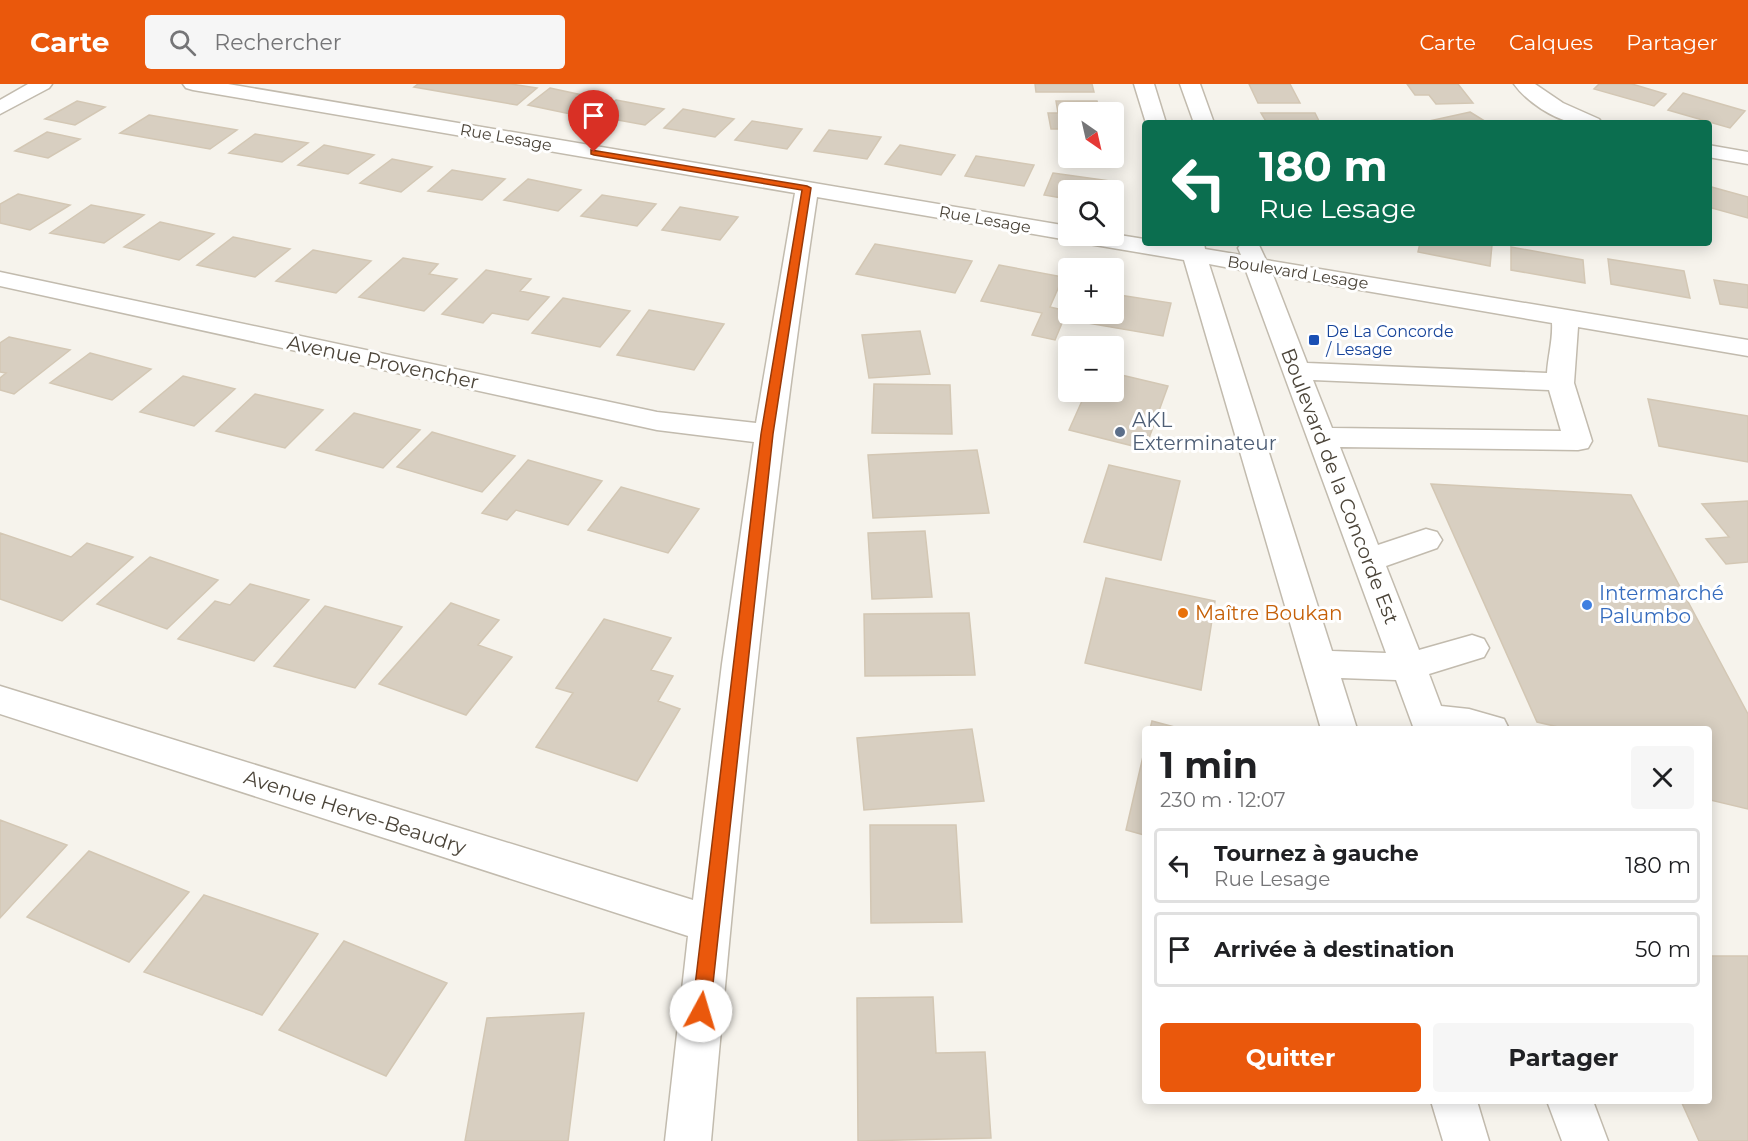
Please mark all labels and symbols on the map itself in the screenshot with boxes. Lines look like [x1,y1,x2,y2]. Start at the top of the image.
pin [568,90,619,152]
north arrow [1058,102,1124,168]
street label: Rue Lesage [458,120,553,155]
street label: Rue Lesage [937,202,1032,237]
street label: Boulevard Lesage [1226,252,1370,293]
place label: De La Concorde / Lesage [1325,322,1454,359]
street label: Avenue Provencher [285,330,481,394]
marker: De La Concorde / Lesage [1307,333,1321,347]
street label: Boulevard de la Concorde Est [1276,345,1404,627]
place label: AKL Exterminateur [1132,408,1277,455]
marker: AKL Exterminateur [1113,425,1127,439]
place label: Intermarché Palumbo [1599,581,1724,628]
marker: Intermarché Palumbo [1580,598,1594,612]
place label: Maître Boukan [1195,601,1342,625]
marker: Maître Boukan [1176,606,1190,620]
street label: Avenue Herve-Beaudry [241,765,469,859]
position arrow [669,979,733,1043]

